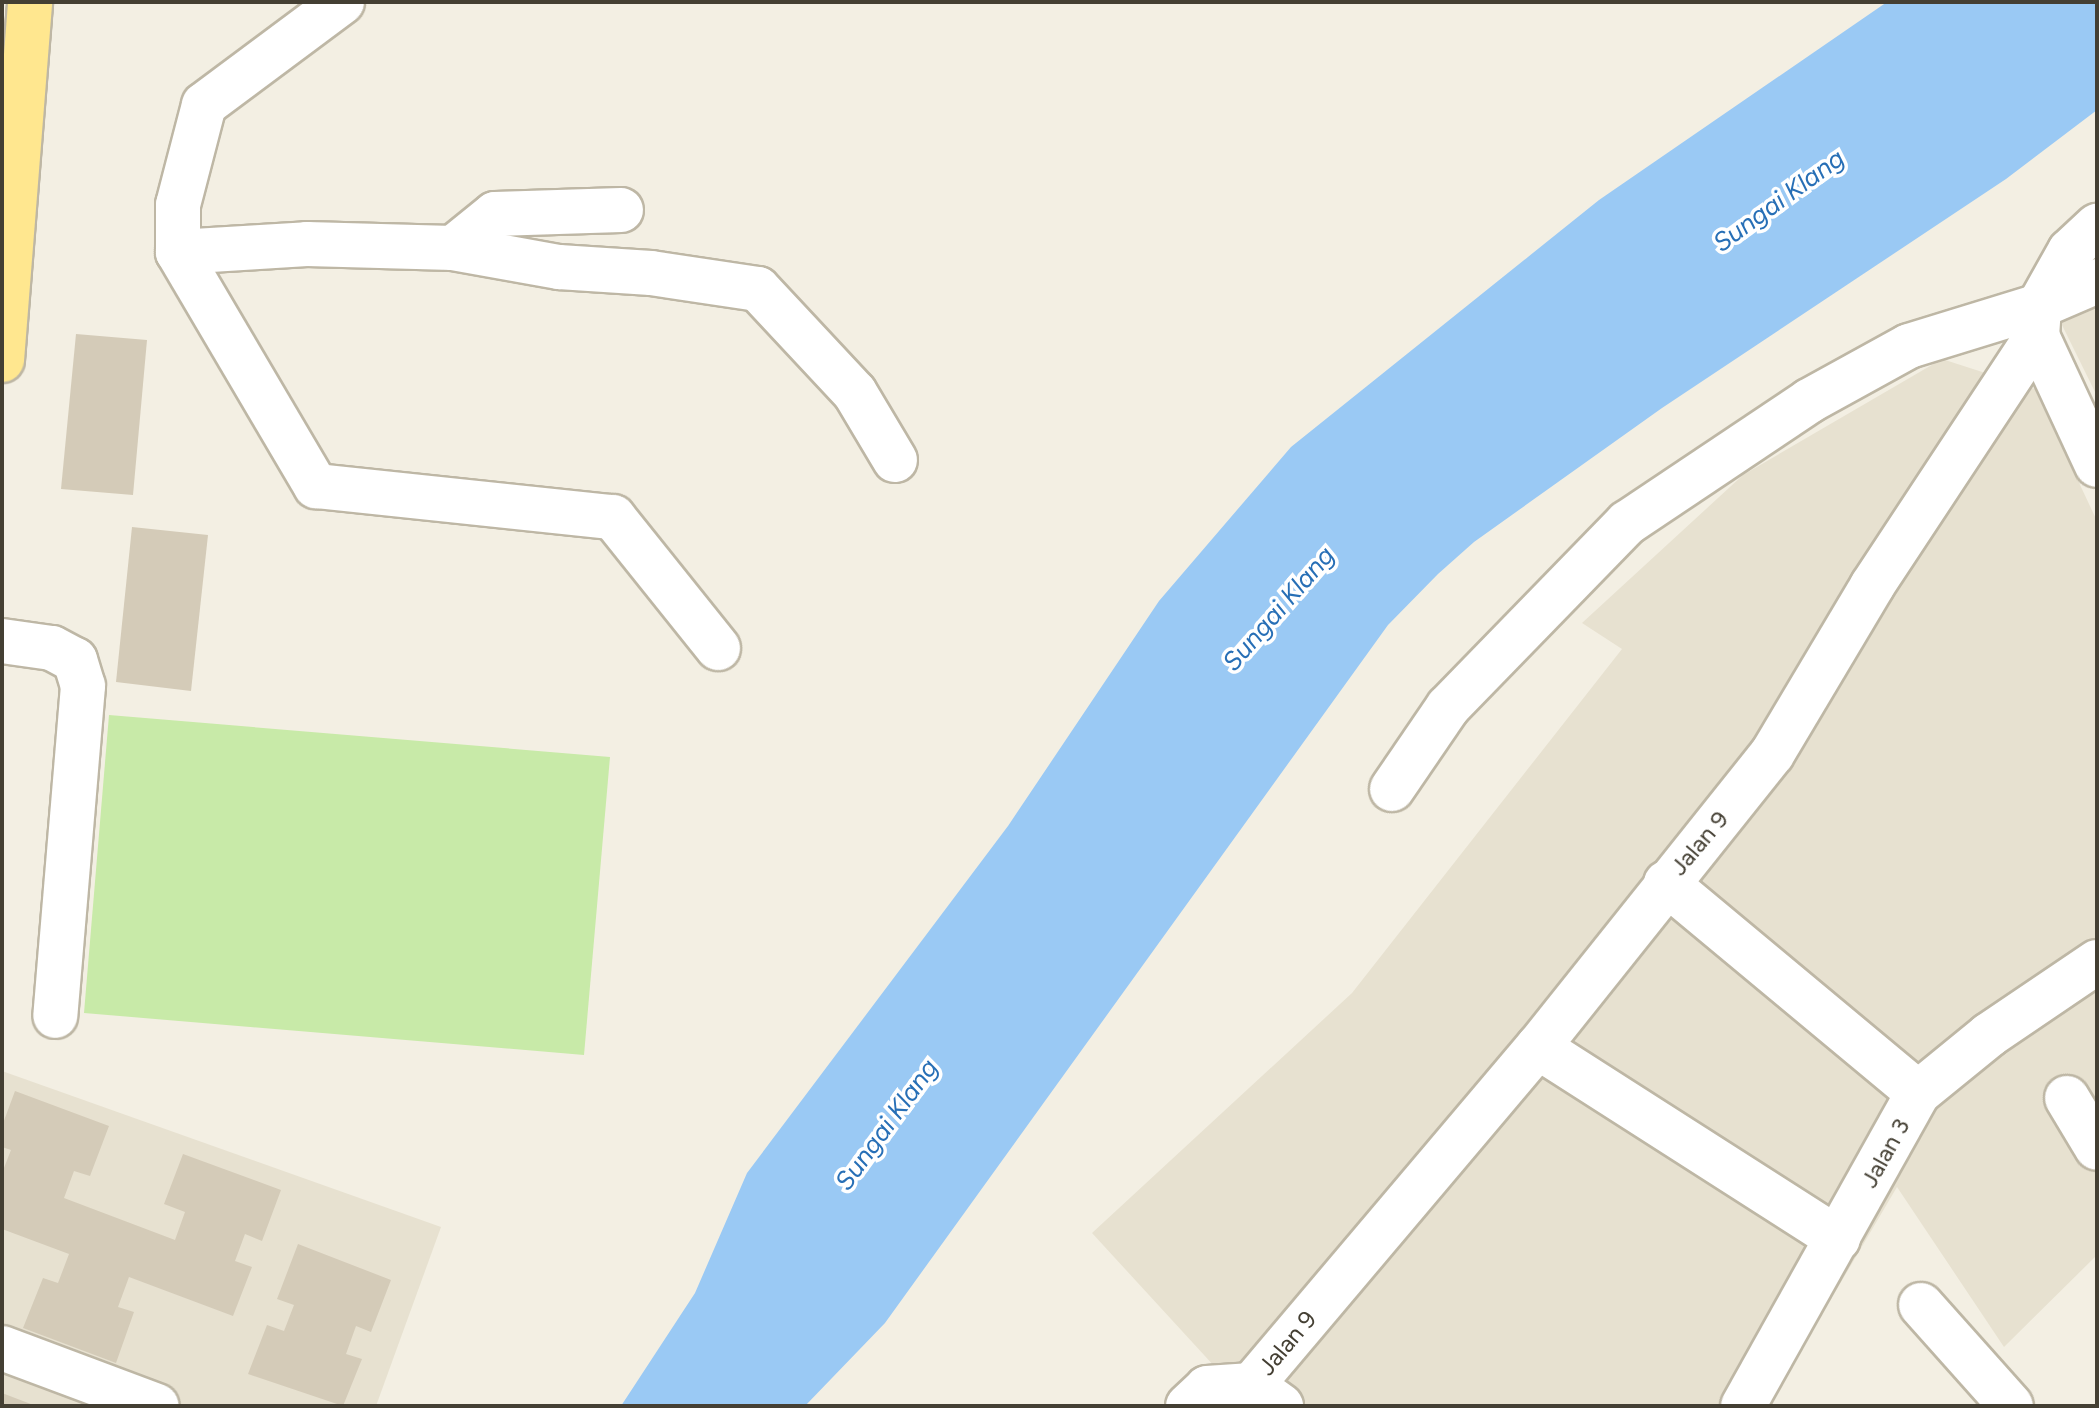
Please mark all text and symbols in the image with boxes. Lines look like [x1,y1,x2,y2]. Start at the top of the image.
water label: Sungai Klang [1707,143,1851,259]
water label: Sungai Klang [1217,540,1341,678]
street label: Jalan 9 [1664,805,1734,881]
water label: Sungai Klang [829,1053,945,1197]
street label: Jalan 3 [1854,1113,1916,1193]
street label: Jalan 9 [1252,1305,1322,1381]

